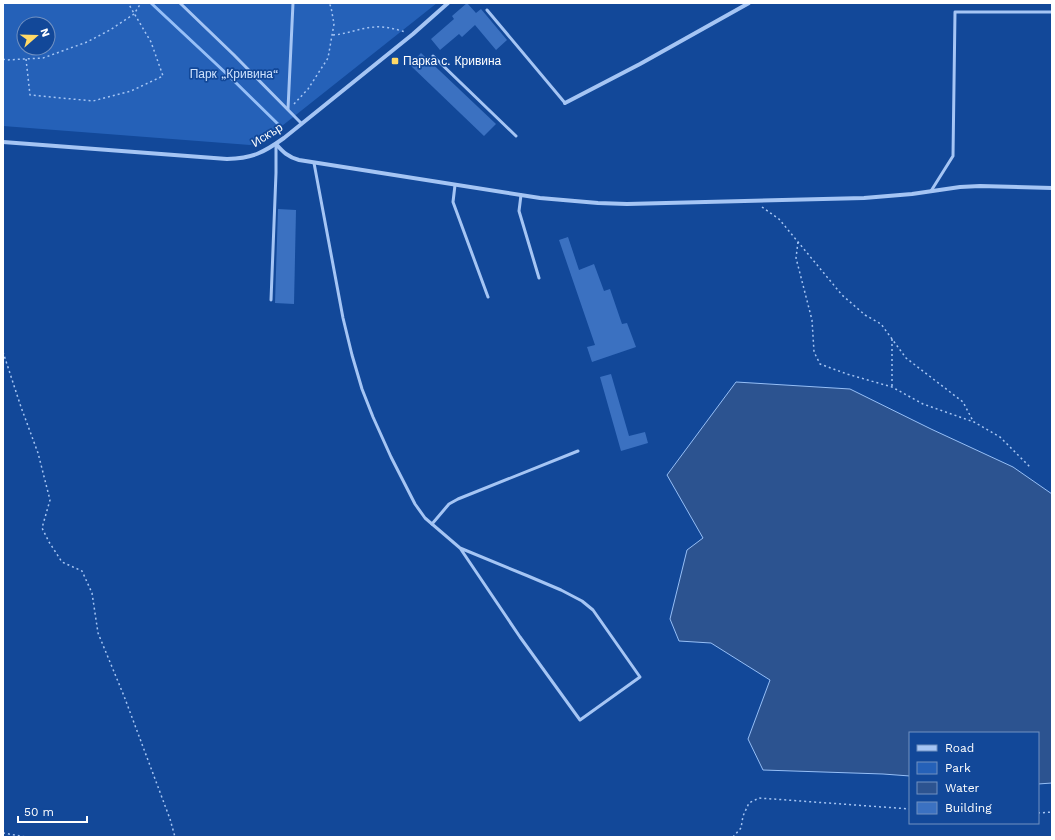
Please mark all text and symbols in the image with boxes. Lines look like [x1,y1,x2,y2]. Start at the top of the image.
north arrow [16,16,56,56]
text: N [37,27,52,39]
place label: Парка с. Кривина [403,54,502,68]
marker: Парка с. Кривина [390,56,400,66]
park label: Парк „Кривина“ [190,67,278,81]
street label: Искър [249,120,285,150]
legend [909,732,1039,824]
text: Road [945,741,974,755]
text: Park [945,761,971,775]
text: Water [945,781,980,795]
scale bar [18,798,87,824]
text: Building [945,801,992,815]
text: 50 m [24,805,54,819]

